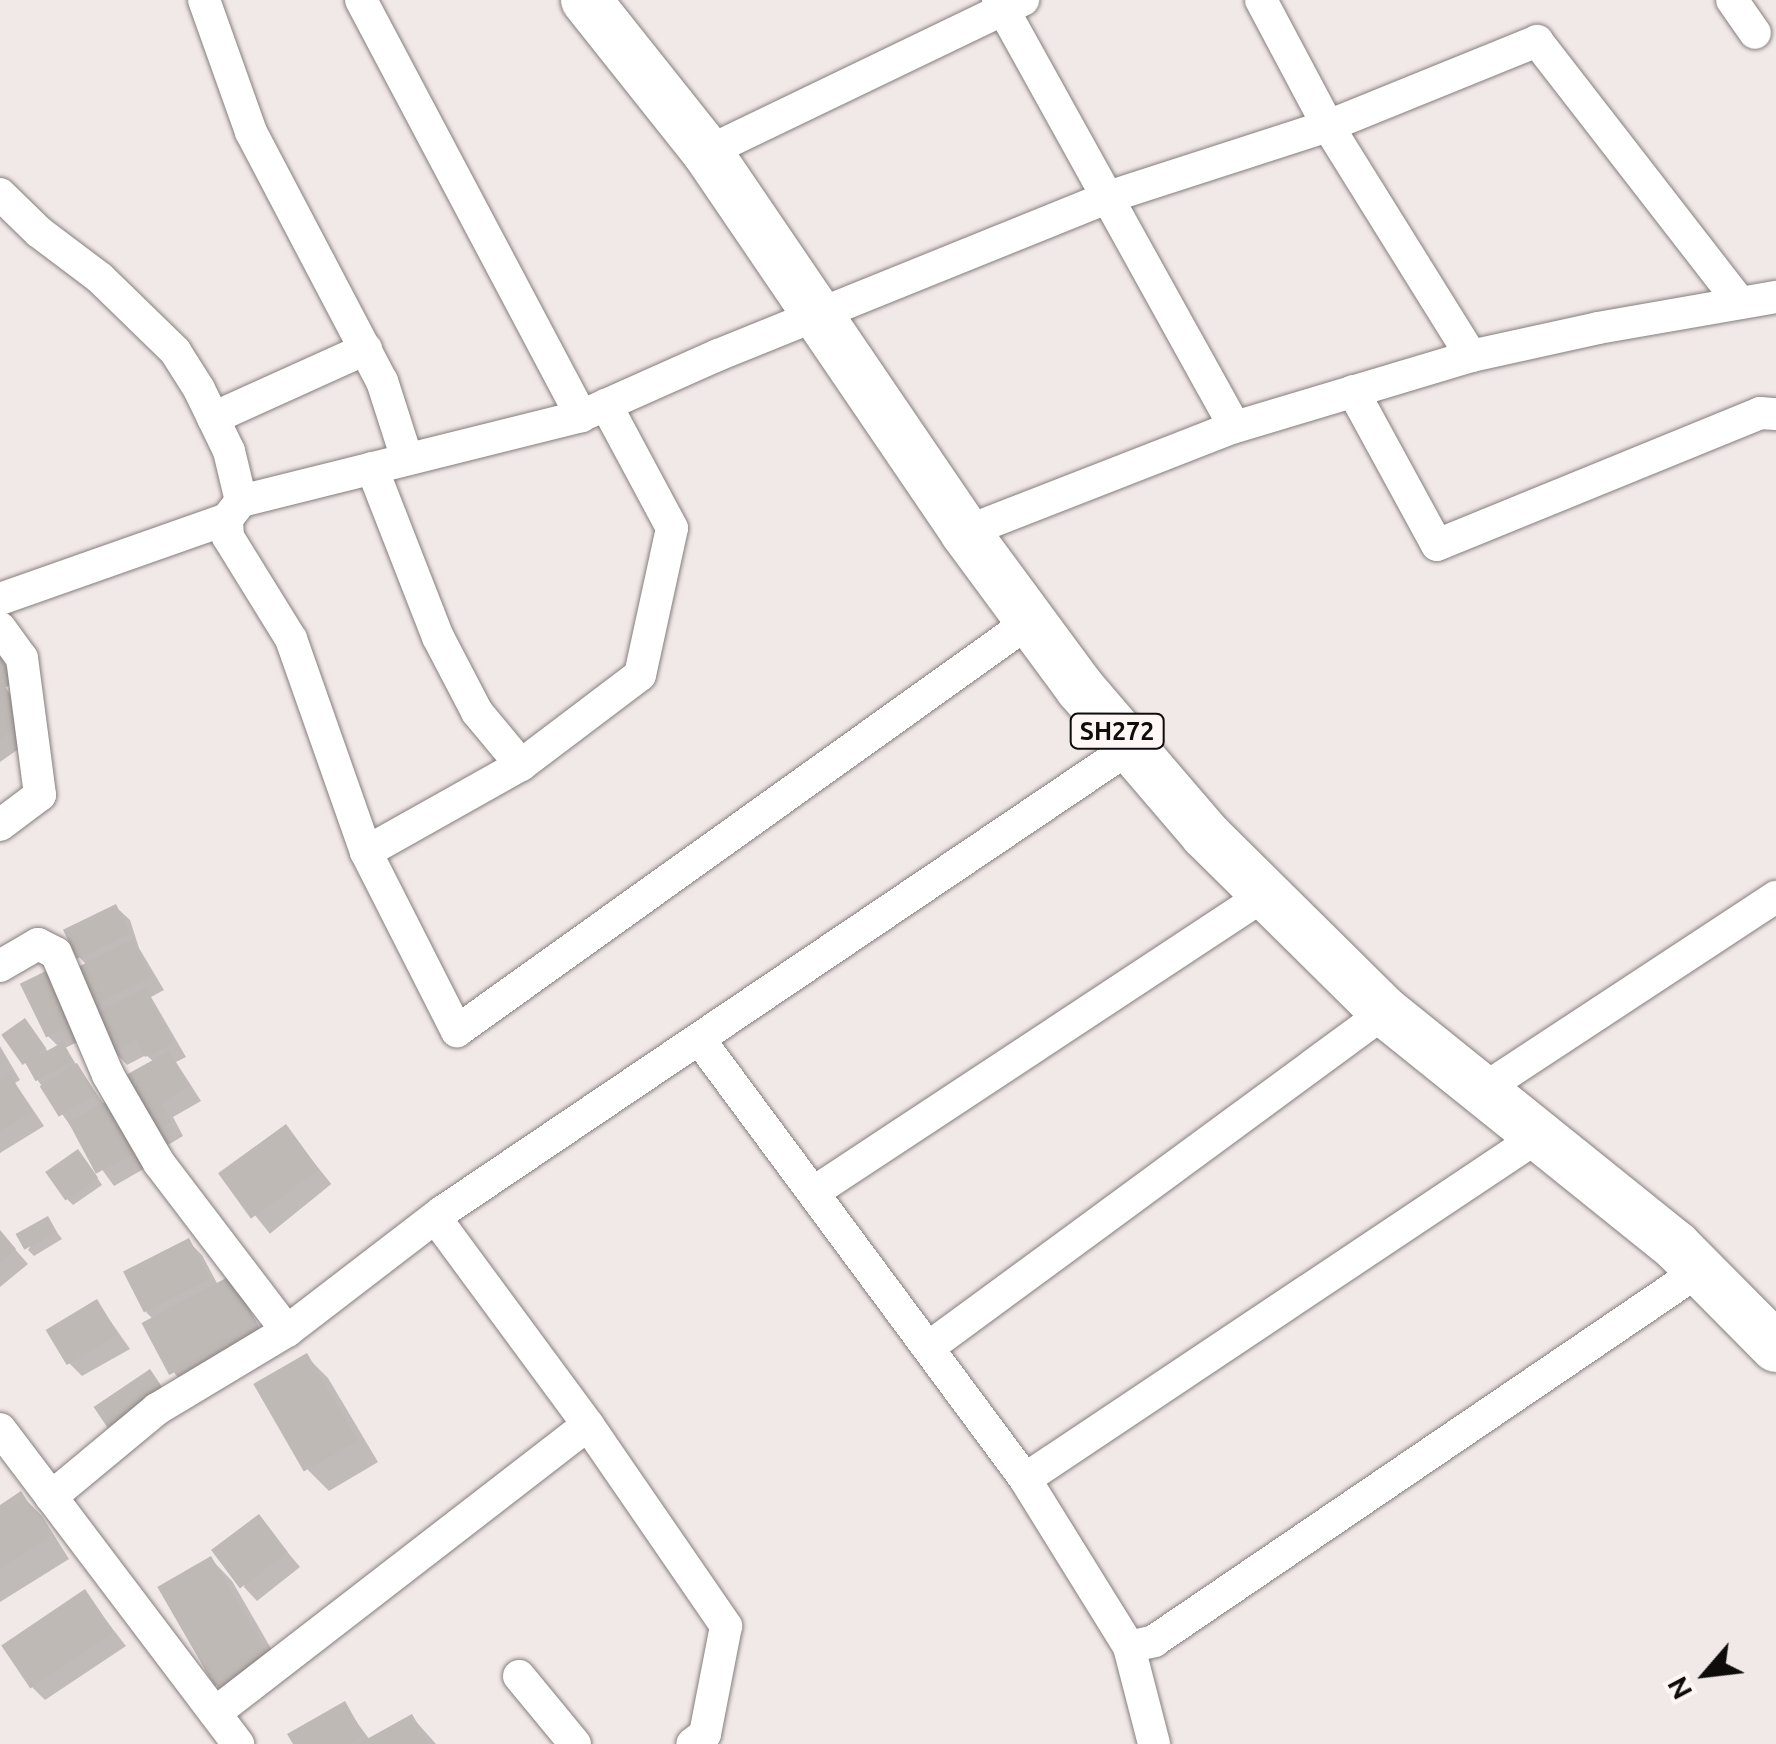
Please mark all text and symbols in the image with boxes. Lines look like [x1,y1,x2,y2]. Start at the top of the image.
road number: SH272 [1070,711,1164,751]
north arrow [1656,1624,1756,1724]
text: N [1660,1672,1698,1705]

